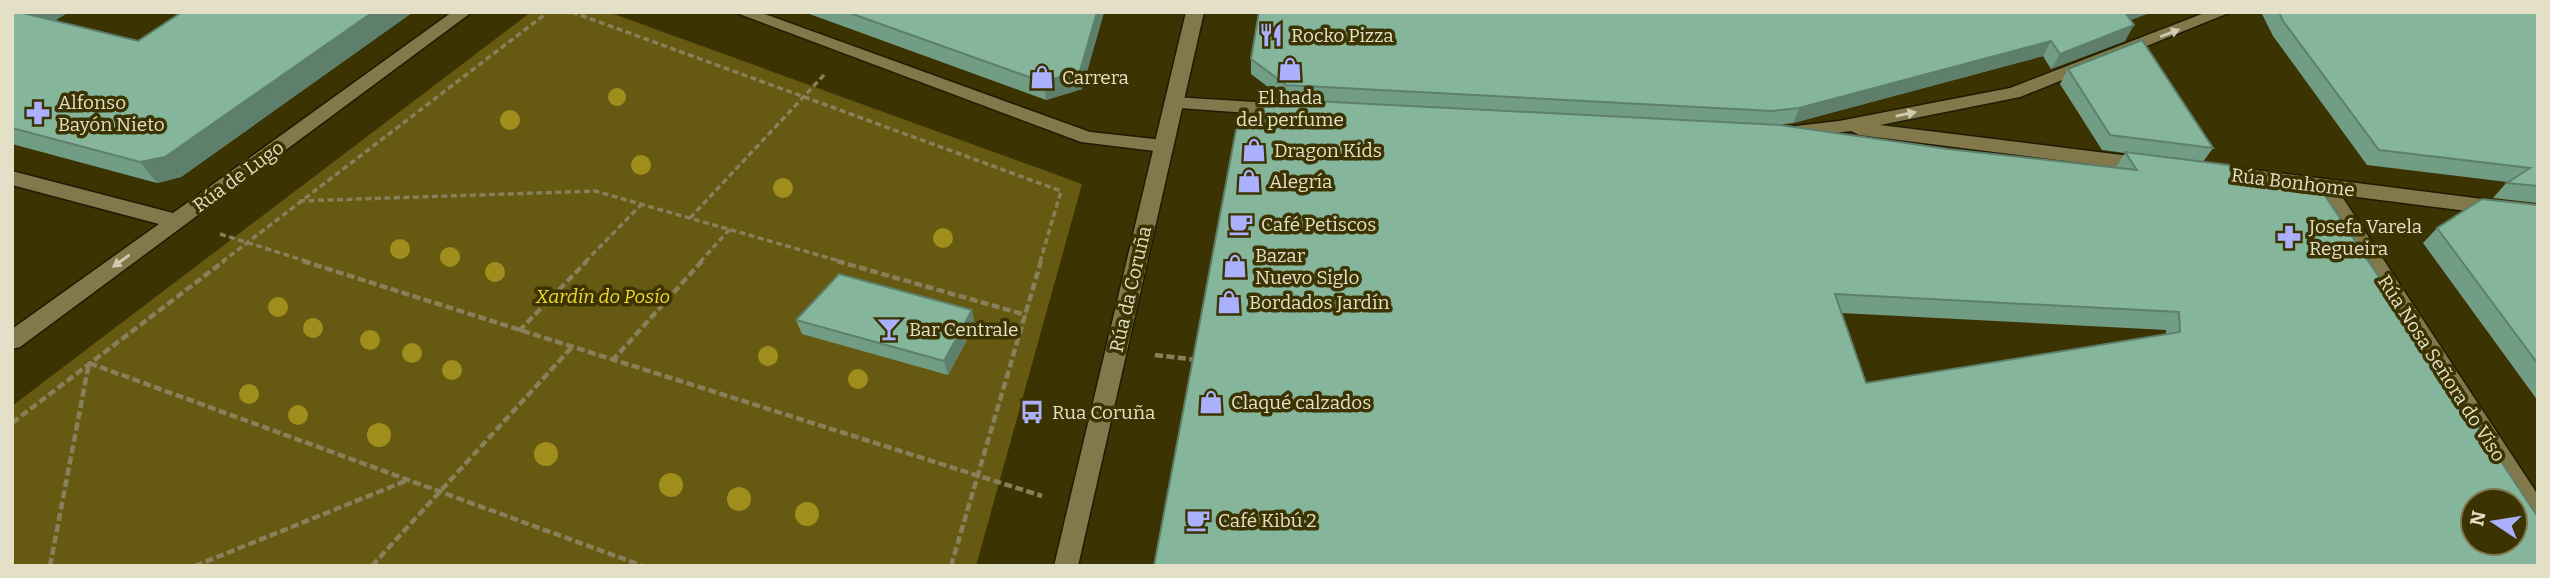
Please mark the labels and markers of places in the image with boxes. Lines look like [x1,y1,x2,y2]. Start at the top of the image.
restaurant icon: Rocko Pizza [1257,21,1285,49]
place label: Rocko Pizza [1291,24,1394,47]
shop icon: El hada del perfume [1276,55,1304,83]
shop icon: Carrera [1028,63,1056,91]
place label: Carrera [1062,66,1130,89]
place label: El hada del perfume [1236,86,1344,131]
place label: Alfonso Bayón Nieto [58,91,165,136]
pharmacy icon: Alfonso Bayón Nieto [24,99,52,127]
shop icon: Dragon Kids [1240,136,1268,164]
place label: Dragon Kids [1274,139,1382,162]
shop icon: Alegría [1235,167,1263,195]
place label: Alegría [1269,170,1333,193]
cafe icon: Café Petiscos [1227,210,1255,238]
place label: Café Petiscos [1261,213,1376,236]
place label: Josefa Varela Regueira [2308,215,2423,260]
pharmacy icon: Josefa Varela Regueira [2275,223,2303,251]
place label: Bazar Nuevo Siglo [1255,244,1360,289]
shop icon: Bazar Nuevo Siglo [1221,252,1249,280]
shop icon: Bordados Jardín [1215,288,1243,316]
place label: Bordados Jardín [1249,291,1390,314]
bar icon: Bar Centrale [875,315,903,343]
place label: Bar Centrale [909,318,1019,341]
shop icon: Claqué calzados [1197,388,1225,416]
place label: Claqué calzados [1231,391,1371,414]
bus stop icon: Rua Coruña [1018,398,1046,426]
place label: Rua Coruña [1052,401,1156,424]
cafe icon: Café Kibú 2 [1184,506,1212,534]
place label: Café Kibú 2 [1218,509,1317,532]

